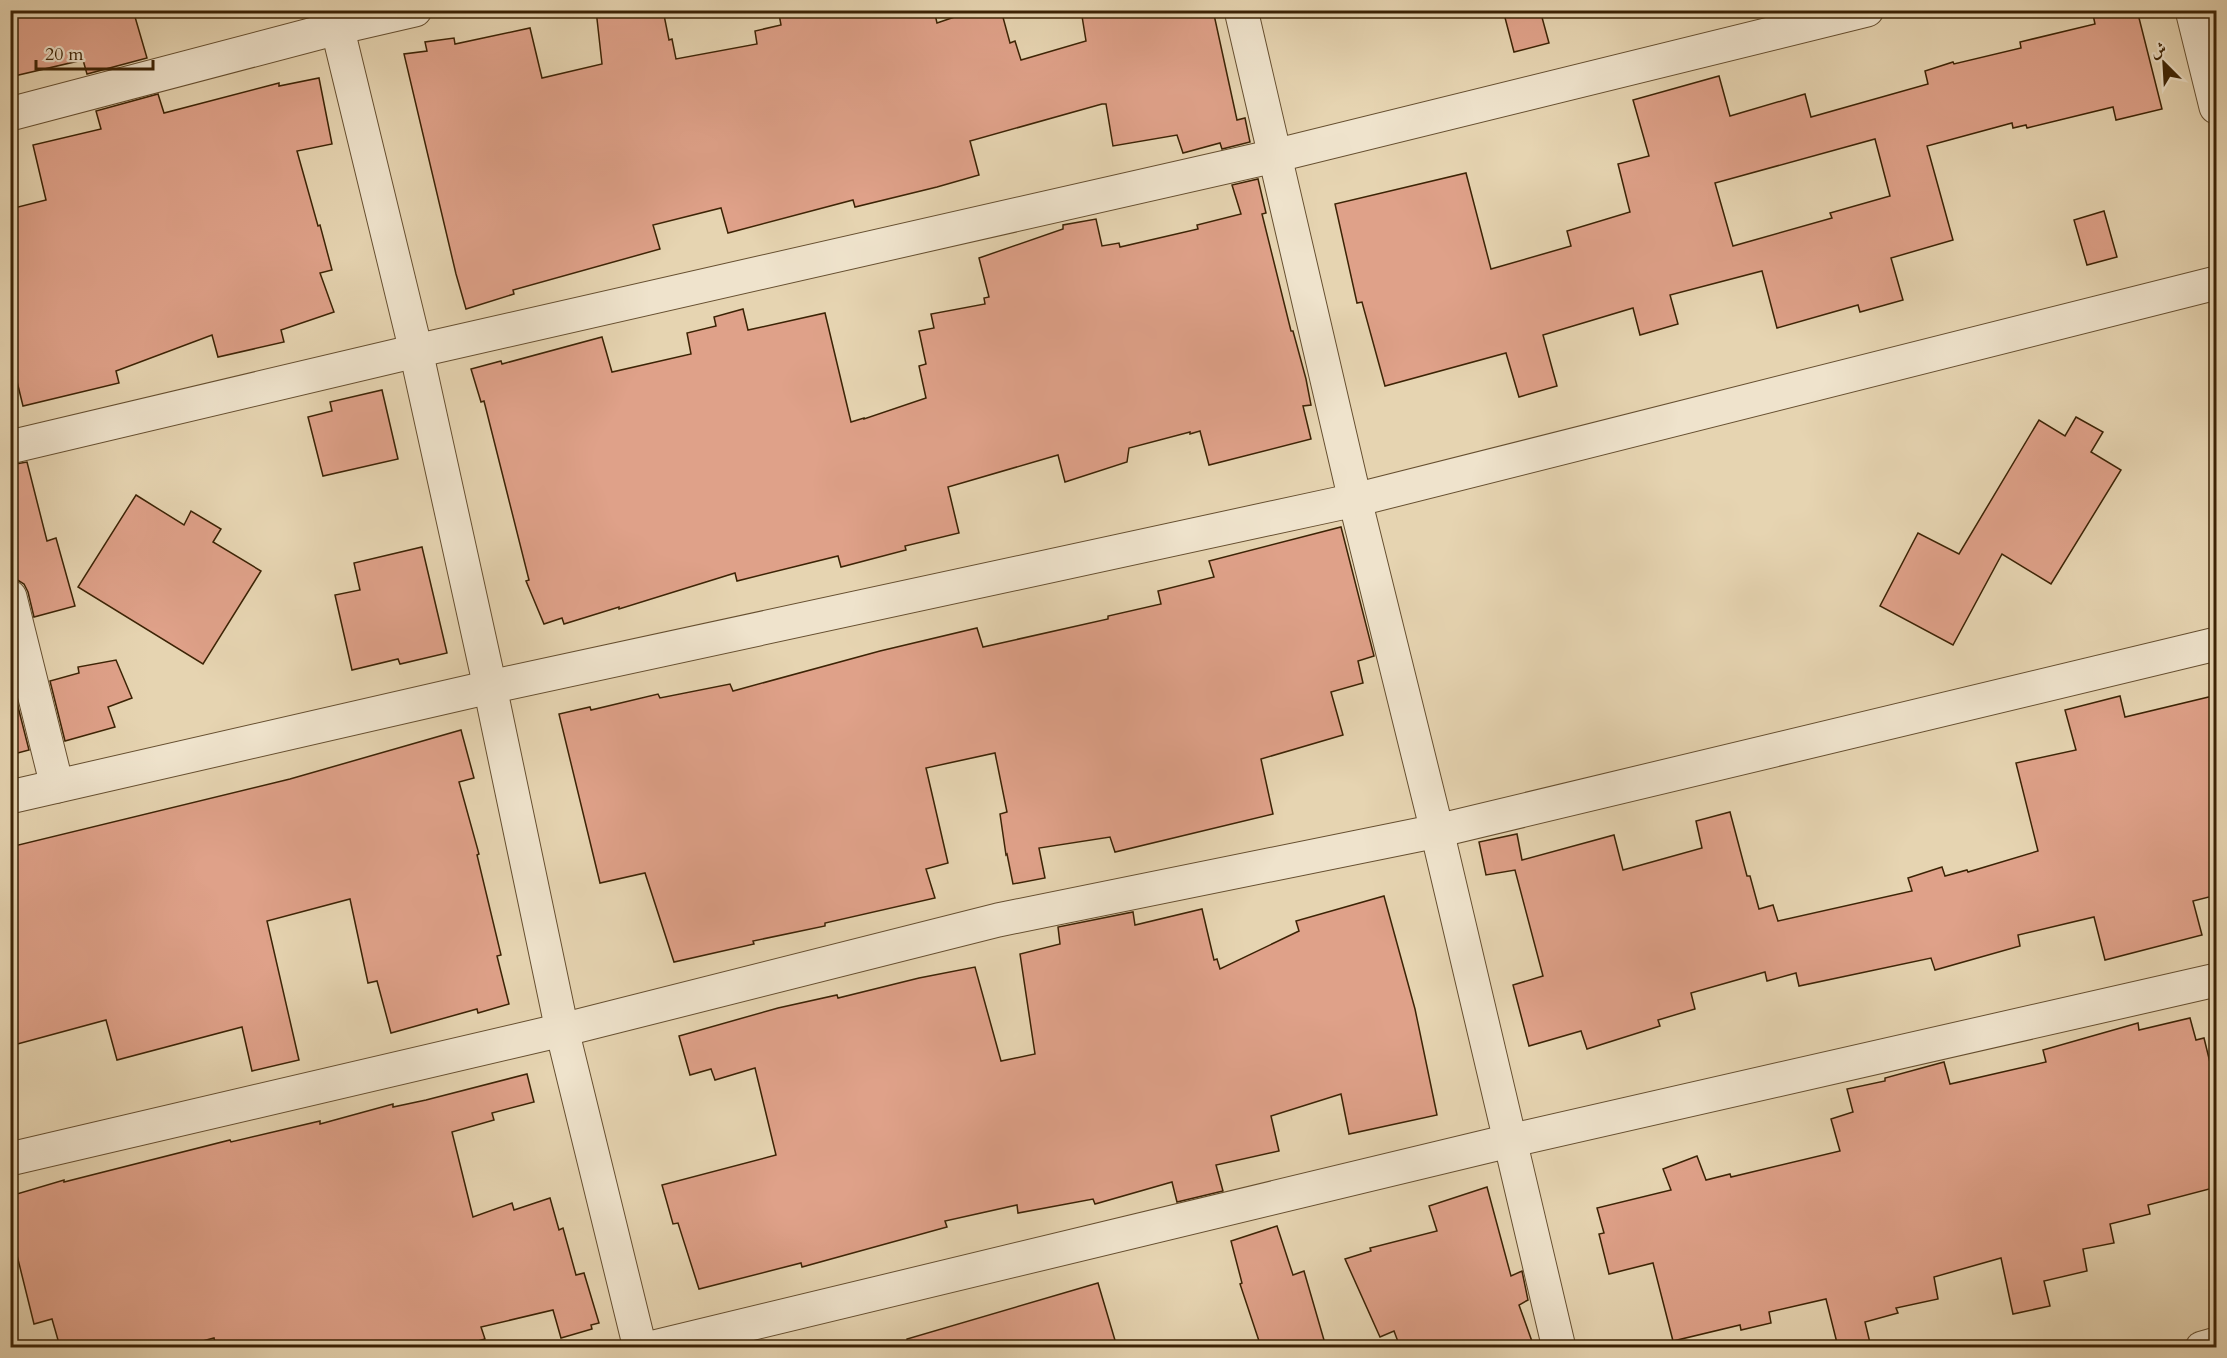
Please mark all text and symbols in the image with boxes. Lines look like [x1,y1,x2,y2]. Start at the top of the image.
scale bar [36,33,153,71]
north arrow [2134,33,2194,93]
text: ش [2147,37,2170,63]
text: 20 m [45,42,84,67]

